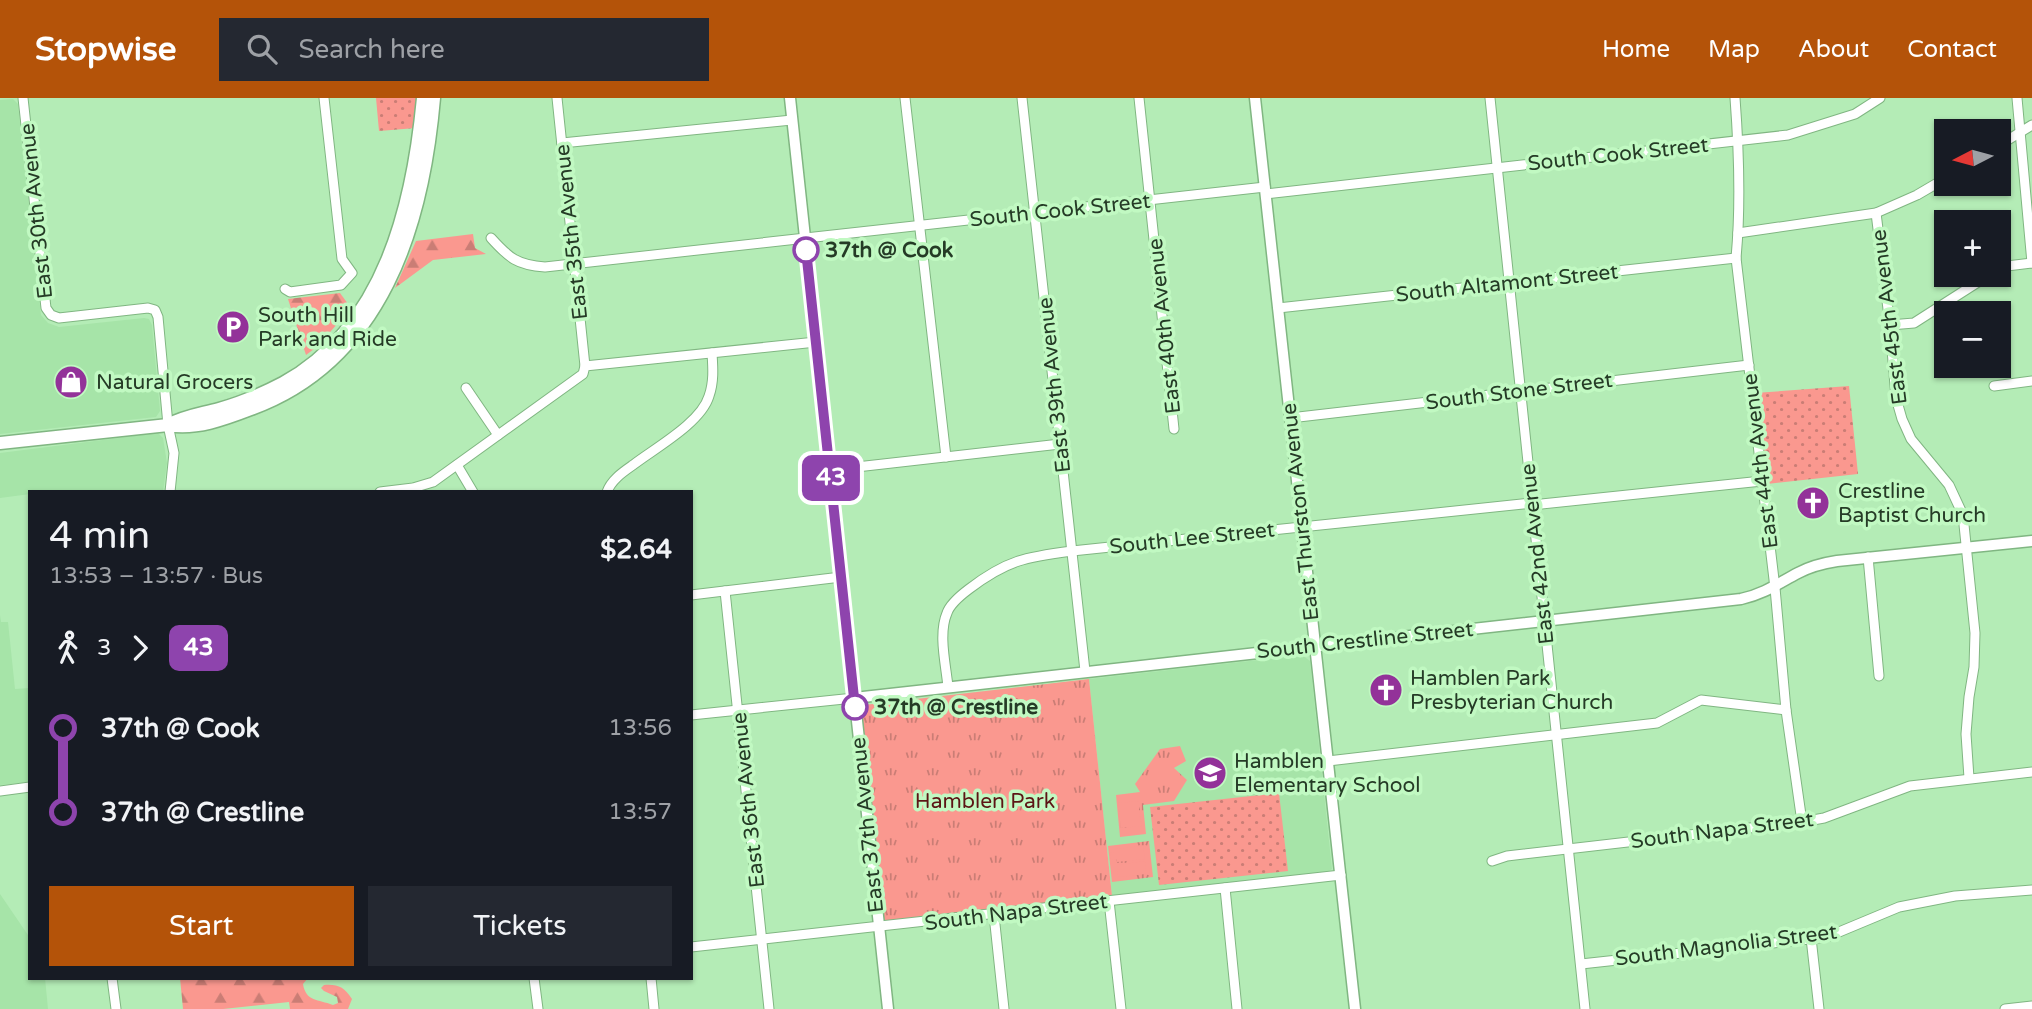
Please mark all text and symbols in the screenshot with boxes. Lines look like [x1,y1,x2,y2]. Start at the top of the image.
search box [219,18,709,81]
text: Stopwise [35,30,177,69]
icon: search [243,30,281,68]
text: Search here [299,34,445,65]
text: Home [1602,35,1670,64]
text: Map [1708,35,1760,64]
text: About [1798,35,1869,64]
text: Contact [1907,35,1997,64]
north arrow [1934,119,2011,196]
map controls [1934,119,2011,378]
street label: East 30th Avenue [15,122,58,300]
street label: South Cook Street [1527,133,1710,176]
street label: East 35th Avenue [550,143,593,321]
street label: South Cook Street [969,189,1152,232]
button: + [1934,210,2011,287]
street label: East 45th Avenue [1866,228,1913,406]
marker: 37th @ Cook [793,237,819,263]
street label: East 40th Avenue [1143,237,1186,415]
place label: 37th @ Cook [825,238,954,263]
street label: South Altamont Street [1395,259,1619,308]
street label: East 39th Avenue [1033,296,1076,474]
button: − [1934,301,2011,378]
place label: South Hill Park and Ride [258,303,397,352]
parking icon: South Hill Park and Ride [214,308,252,346]
shop icon: Natural Grocers [52,363,90,401]
street label: South Stone Street [1424,368,1614,415]
place label: Natural Grocers [96,370,253,395]
street label: East 44th Avenue [1737,372,1784,550]
street label: East Thurston Avenue [1277,402,1324,622]
line badge: 43 [800,455,862,501]
street label: East 42nd Avenue [1516,462,1559,646]
text: 43 [816,463,846,492]
place label: Crestline Baptist Church [1838,479,1986,528]
church icon: Crestline Baptist Church [1794,484,1832,522]
text: 4 min [49,513,150,559]
street label: South Lee Street [1108,517,1276,560]
text: $2.64 [600,534,672,565]
text: 13:53 – 13:57 · Bus [49,562,263,590]
street label: South Crestline Street [1256,617,1474,664]
icon: walk [49,629,87,667]
icon: forward [121,629,159,667]
text: 43 [183,633,214,662]
text: 3 [97,634,111,662]
place label: Hamblen Park Presbyterian Church [1410,666,1613,715]
church icon: Hamblen Park Presbyterian Church [1367,671,1405,709]
marker: 37th @ Crestline [842,694,868,720]
place label: 37th @ Crestline [874,695,1038,720]
street label: East 36th Avenue [727,711,770,889]
text: 37th @ Cook [101,713,260,744]
text: 13:56 [608,714,672,742]
street label: East 37th Avenue [846,736,889,914]
place label: Hamblen Elementary School [1234,749,1421,798]
school or university icon: Hamblen Elementary School [1191,754,1229,792]
park label: Hamblen Park [915,789,1055,814]
text: 37th @ Crestline [101,797,304,828]
text: 13:57 [608,798,672,826]
street label: South Napa Street [1629,807,1815,854]
button: Start [49,886,354,966]
button: Tickets [368,886,672,966]
street label: South Napa Street [923,889,1109,936]
street label: South Magnolia Street [1614,919,1838,972]

